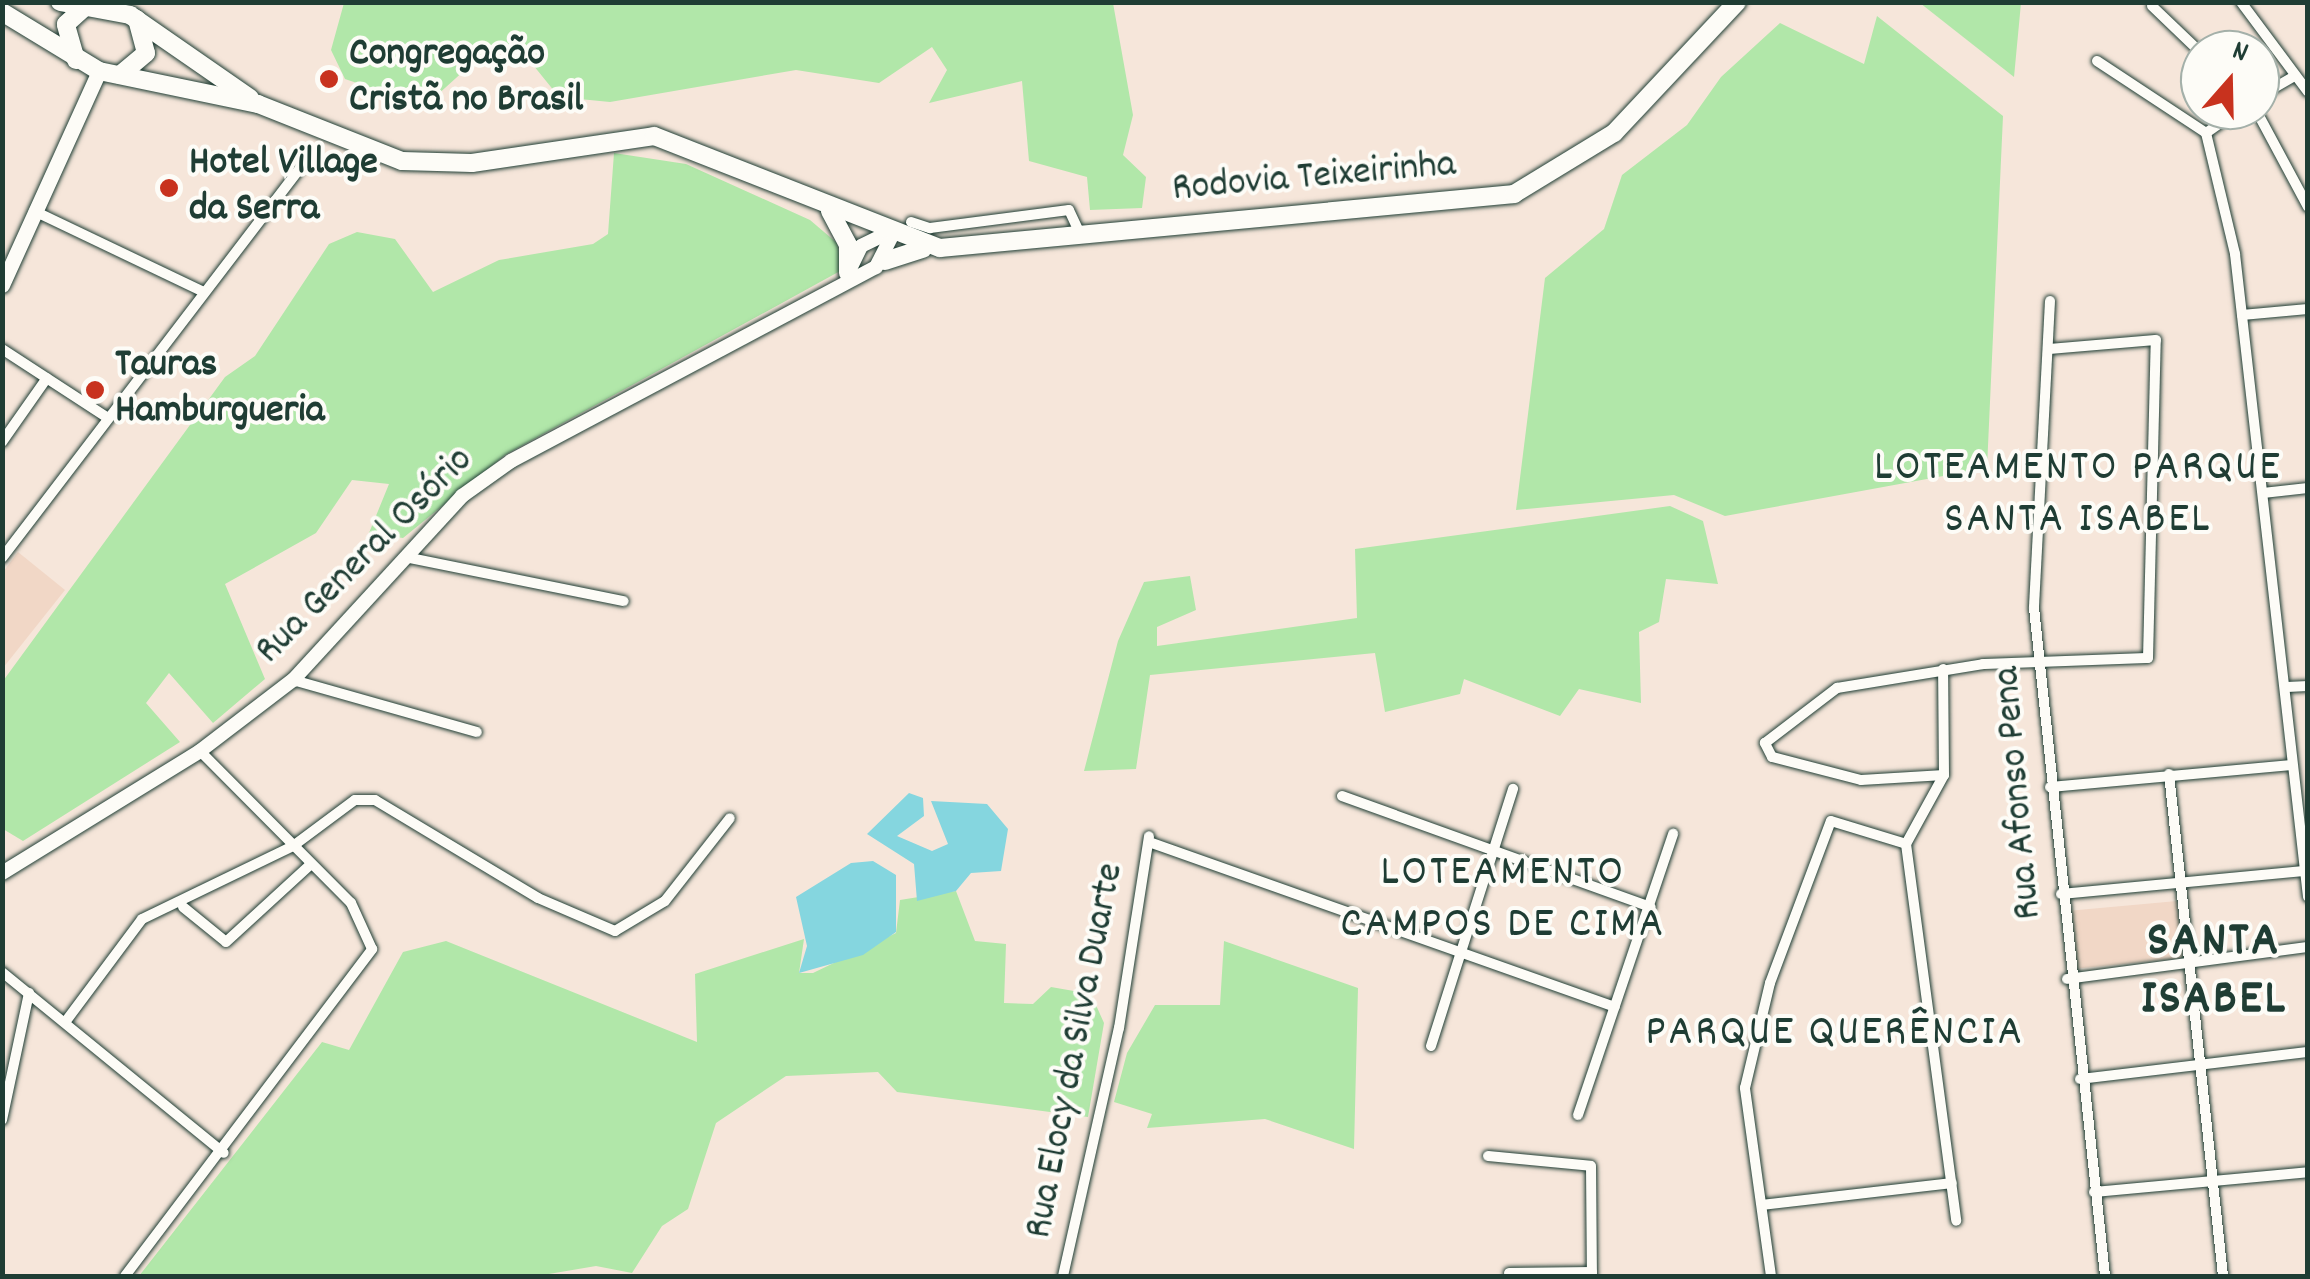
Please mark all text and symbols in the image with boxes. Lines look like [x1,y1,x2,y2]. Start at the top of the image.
north arrow [2180,30,2280,130]
place label: Congregação Cristã no Brasil [349,32,583,126]
text: N [2226,33,2253,75]
marker: Congregação Cristã no Brasil [318,68,340,90]
place label: Hotel Village da Serra [189,141,378,235]
street label: Rodovia Teixeirinha [1170,143,1458,215]
marker: Hotel Village da Serra [158,177,180,199]
place label: Tauras Hamburgueria [115,343,324,437]
marker: Tauras Hamburgueria [84,379,106,401]
street label: Rua General Osório [247,438,485,676]
district label: LOTEAMENTO PARQUE SANTA ISABEL [1874,443,2282,549]
street label: Rua Afonso Pena [1985,665,2055,921]
district label: LOTEAMENTO CAMPOS DE CIMA [1340,848,1666,954]
street label: Rua Elocy da Silva Duarte [1017,859,1137,1243]
district label: SANTA ISABEL [2141,913,2287,1030]
district label: PARQUE QUERÊNCIA [1645,1008,2025,1062]

